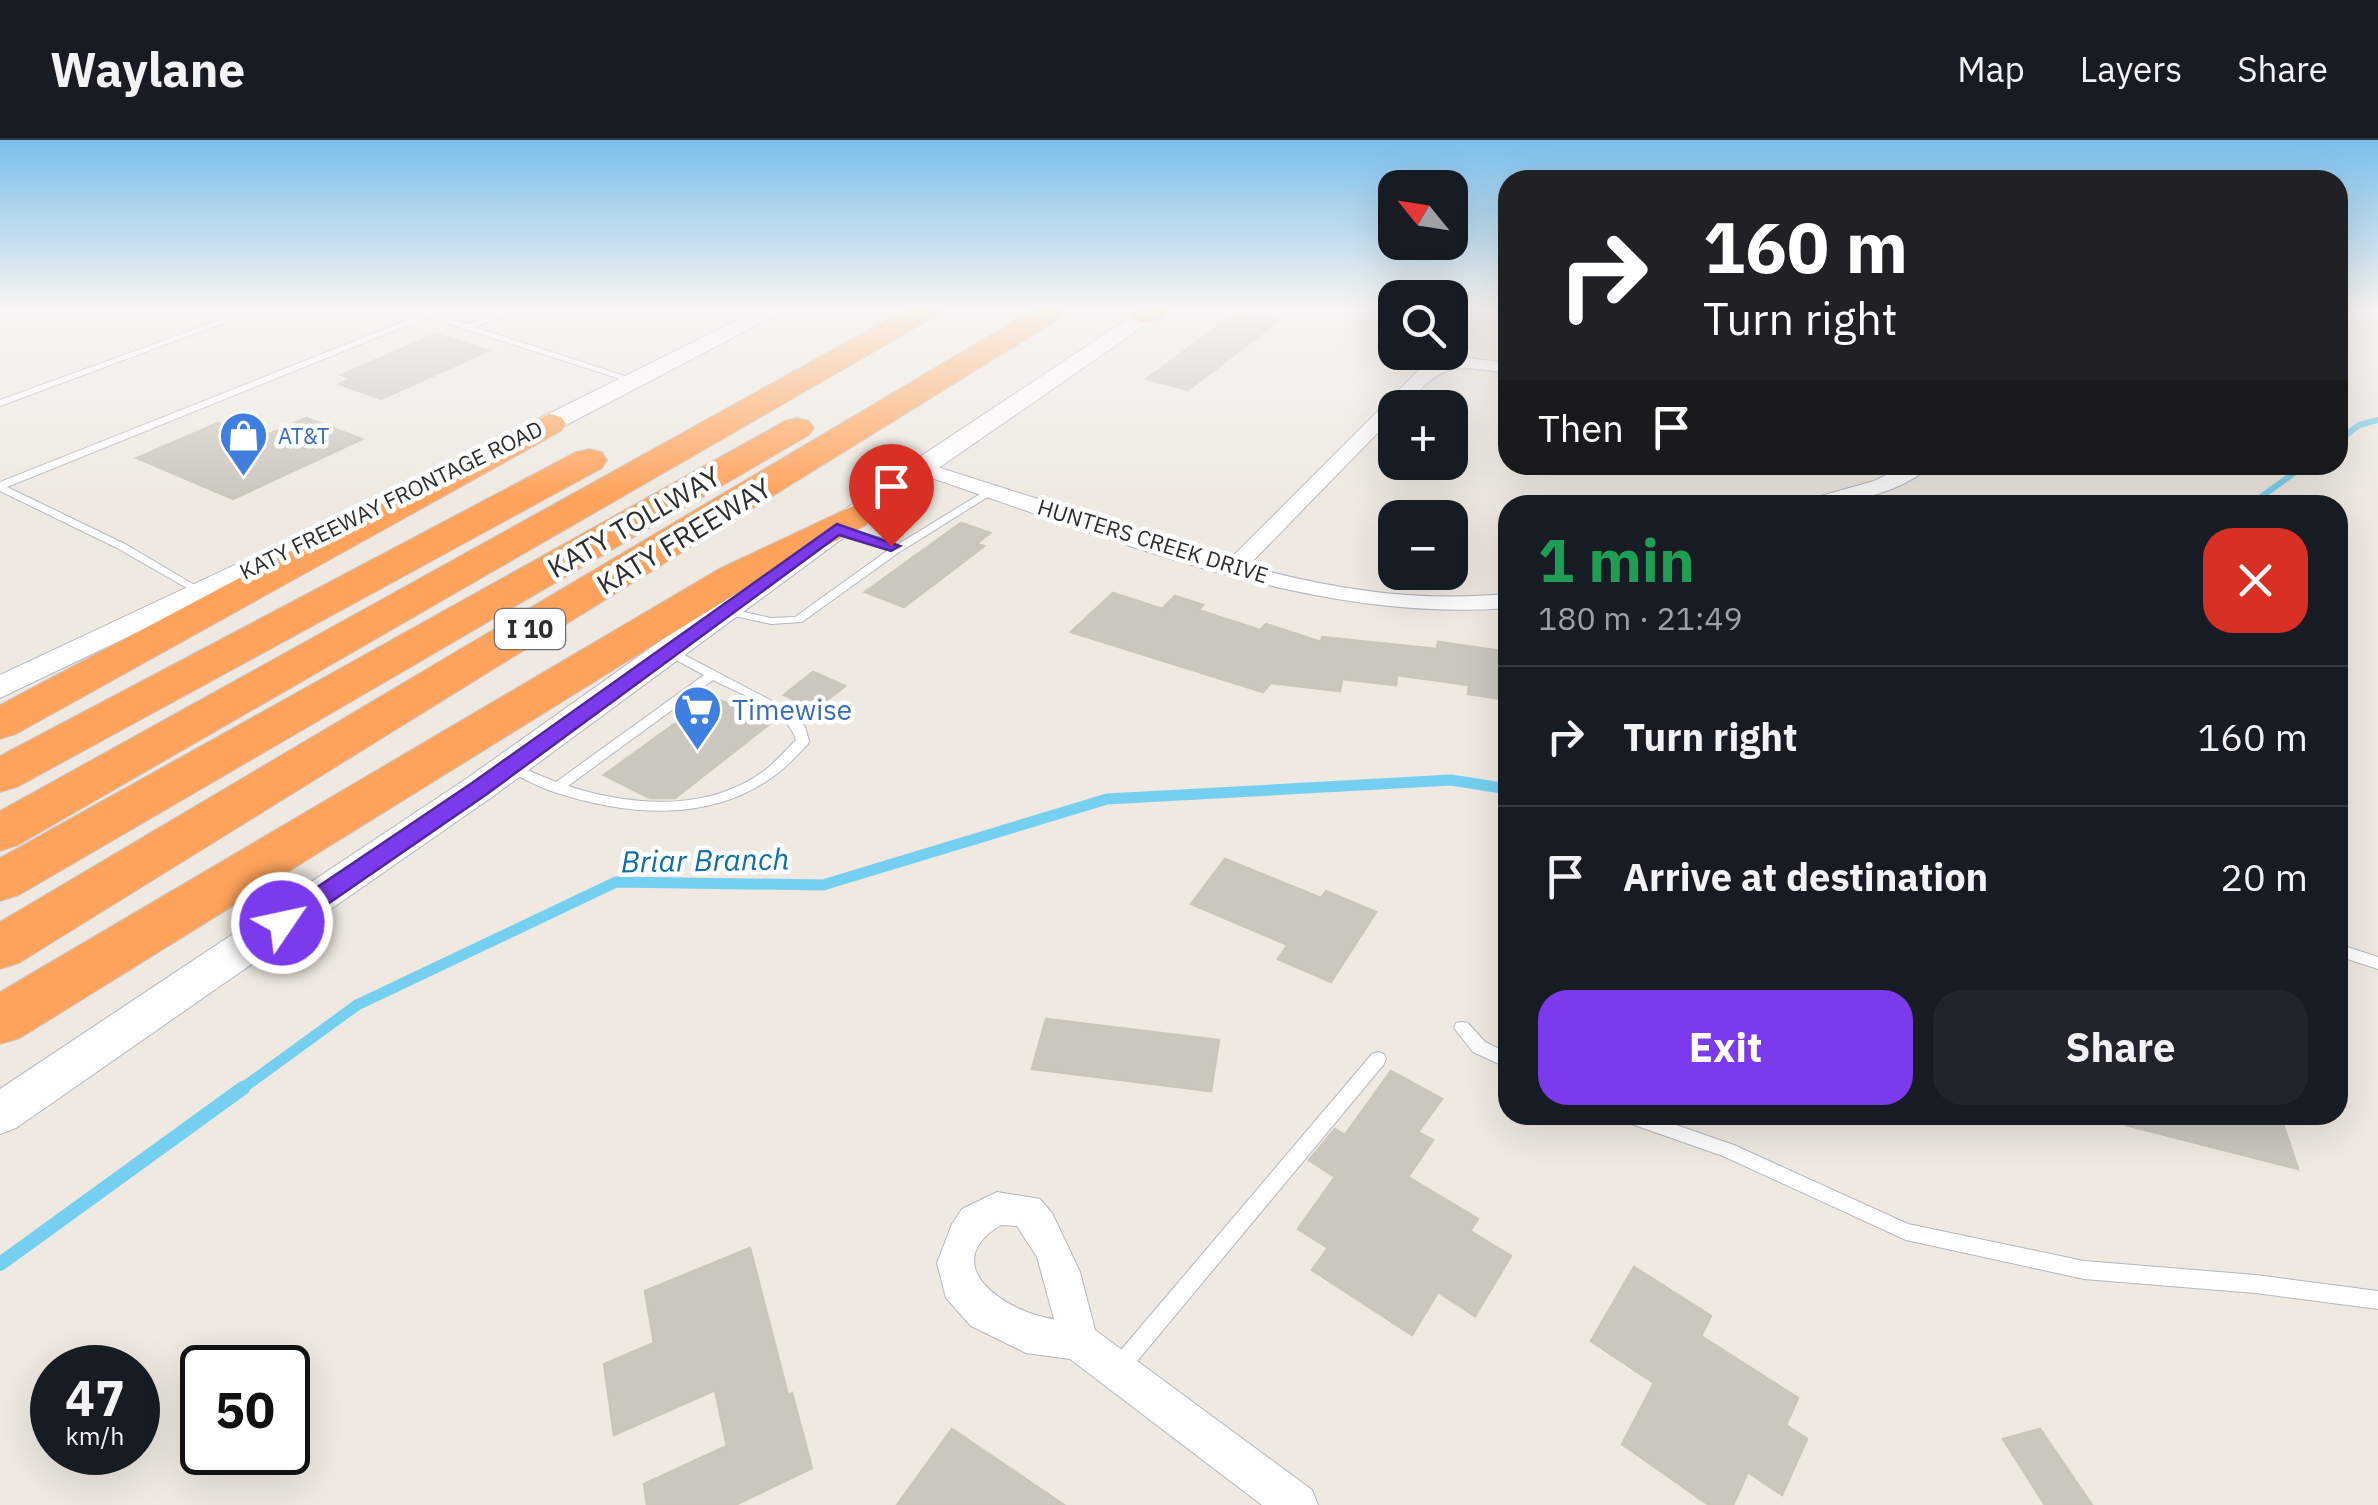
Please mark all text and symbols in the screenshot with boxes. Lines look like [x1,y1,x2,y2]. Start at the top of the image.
text: Waylane [50,38,245,100]
text: Map [1957,46,2025,92]
text: Layers [2080,46,2182,92]
text: Share [2237,46,2328,92]
north arrow [1378,170,1468,260]
map controls [1378,170,1468,590]
text: 160 m [1703,201,1908,292]
icon: right [1538,210,1668,340]
button: search [1378,280,1468,370]
text: Turn right [1703,289,1898,347]
button: + [1378,390,1468,480]
icon: arrive [1644,400,1699,455]
text: Then [1538,403,1624,452]
shop icon: AT&T [217,410,269,478]
street label: KATY FREEWAY FRONTAGE ROAD [234,413,547,586]
place label: AT&T [278,421,330,450]
pin [849,444,934,547]
street label: KATY TOLLWAY [541,457,727,586]
icon: arrive [864,459,919,514]
street label: KATY FREEWAY [590,469,778,602]
street label: HUNTERS CREEK DRIVE [1034,492,1272,589]
button: − [1378,500,1468,590]
text: 1 min [1538,520,1695,599]
button: close [2203,528,2308,633]
text: 180 m · 21:49 [1538,597,1743,639]
road number: I 10 [495,609,565,649]
supermarket icon: Timewise [671,684,723,752]
place label: Timewise [732,691,852,728]
icon: right [1538,709,1593,764]
text: Turn right [1623,712,1798,761]
text: 160 m [2197,712,2308,761]
water label: Briar Branch [620,839,790,880]
icon: arrive [1538,849,1593,904]
text: Arrive at destination [1623,852,1988,901]
text: 20 m [2220,852,2308,901]
position arrow [230,871,334,975]
button: Exit [1538,990,1913,1105]
button: Share [1933,990,2308,1105]
speed limit sign: 50 [180,1345,310,1475]
text: 47 [65,1365,125,1430]
text: km/h [66,1419,124,1452]

